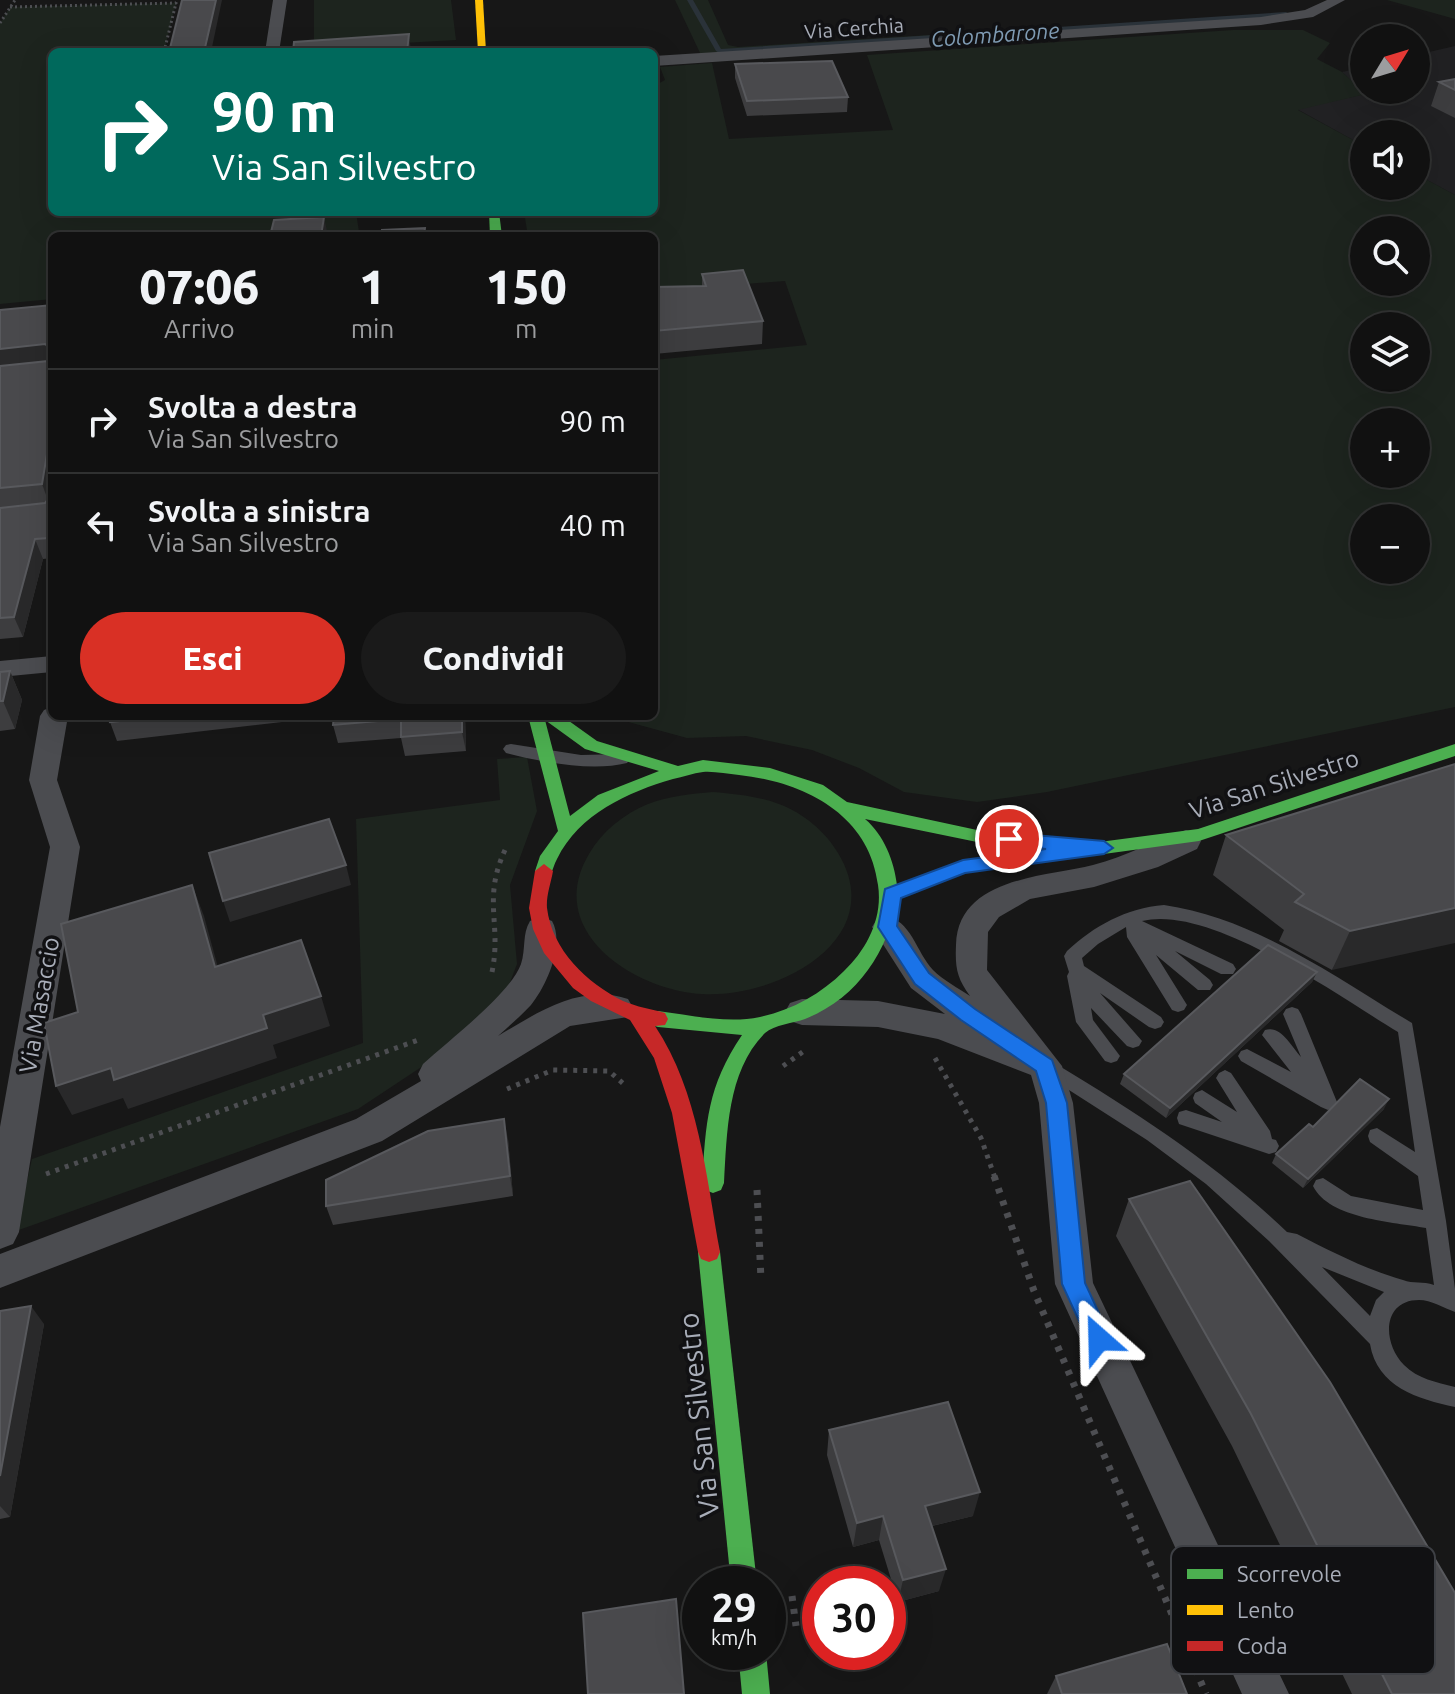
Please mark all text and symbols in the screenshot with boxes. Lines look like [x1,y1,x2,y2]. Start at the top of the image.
street label: Via Cerchia [803,13,905,43]
water label: Colombarone [930,17,1060,51]
north arrow [1350,24,1430,104]
map controls [1350,24,1430,584]
icon: right [80,80,184,184]
text: 90 m [212,80,337,143]
button: sound [1350,120,1430,200]
text: Via San Silvestro [212,146,477,187]
button: search [1350,216,1430,296]
text: 07:06 [139,259,259,313]
text: 1 [359,259,386,313]
text: 150 [486,259,567,313]
button: layers [1350,312,1430,392]
text: Arrivo [164,314,235,343]
text: min [351,314,394,343]
text: m [515,314,537,343]
text: Svolta a destra [148,390,357,424]
icon: right [80,399,124,443]
text: 90 m [559,404,626,438]
button: + [1350,408,1430,488]
text: Via San Silvestro [148,424,339,453]
text: Svolta a sinistra [148,494,371,528]
icon: left [80,503,124,547]
button: − [1350,504,1430,584]
text: 40 m [559,508,626,542]
text: Via San Silvestro [148,528,339,557]
button: Esci [80,612,345,704]
button: Condividi [361,612,626,704]
street label: Via San Silvestro [1186,744,1362,824]
pin [975,805,1043,873]
icon: arrive [987,817,1031,861]
street label: Via Masaccio [14,935,64,1075]
position arrow [1057,1297,1141,1381]
street label: Via San Silvestro [672,1311,724,1519]
legend [1171,1546,1435,1674]
text: Scorrevole [1237,1561,1342,1586]
speed limit sign: 30 [802,1566,906,1670]
text: 29 [711,1585,757,1630]
text: Lento [1237,1597,1294,1622]
text: km/h [711,1626,757,1649]
text: Coda [1237,1633,1288,1658]

